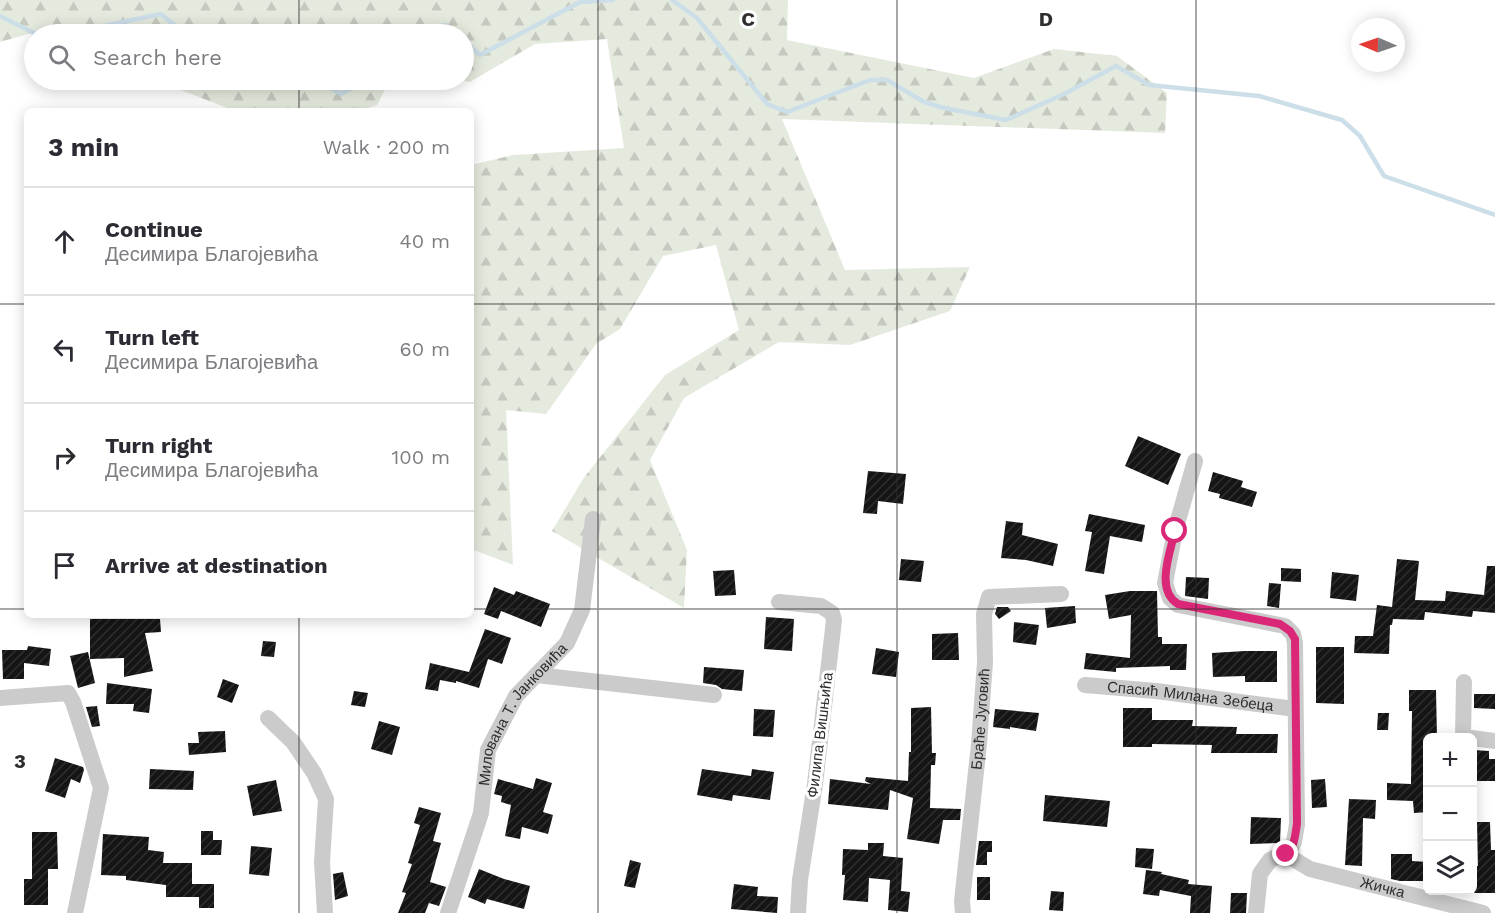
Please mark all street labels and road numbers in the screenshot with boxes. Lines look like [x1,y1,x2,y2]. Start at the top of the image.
street label: Милована Т. Јанковића [475,639,571,787]
street label: Браће Југовић [967,668,994,771]
street label: Филипа Вишњића [803,671,837,799]
street label: Спасић Милана Зебеца [1106,678,1275,715]
street label: Жичка [1358,873,1407,902]

